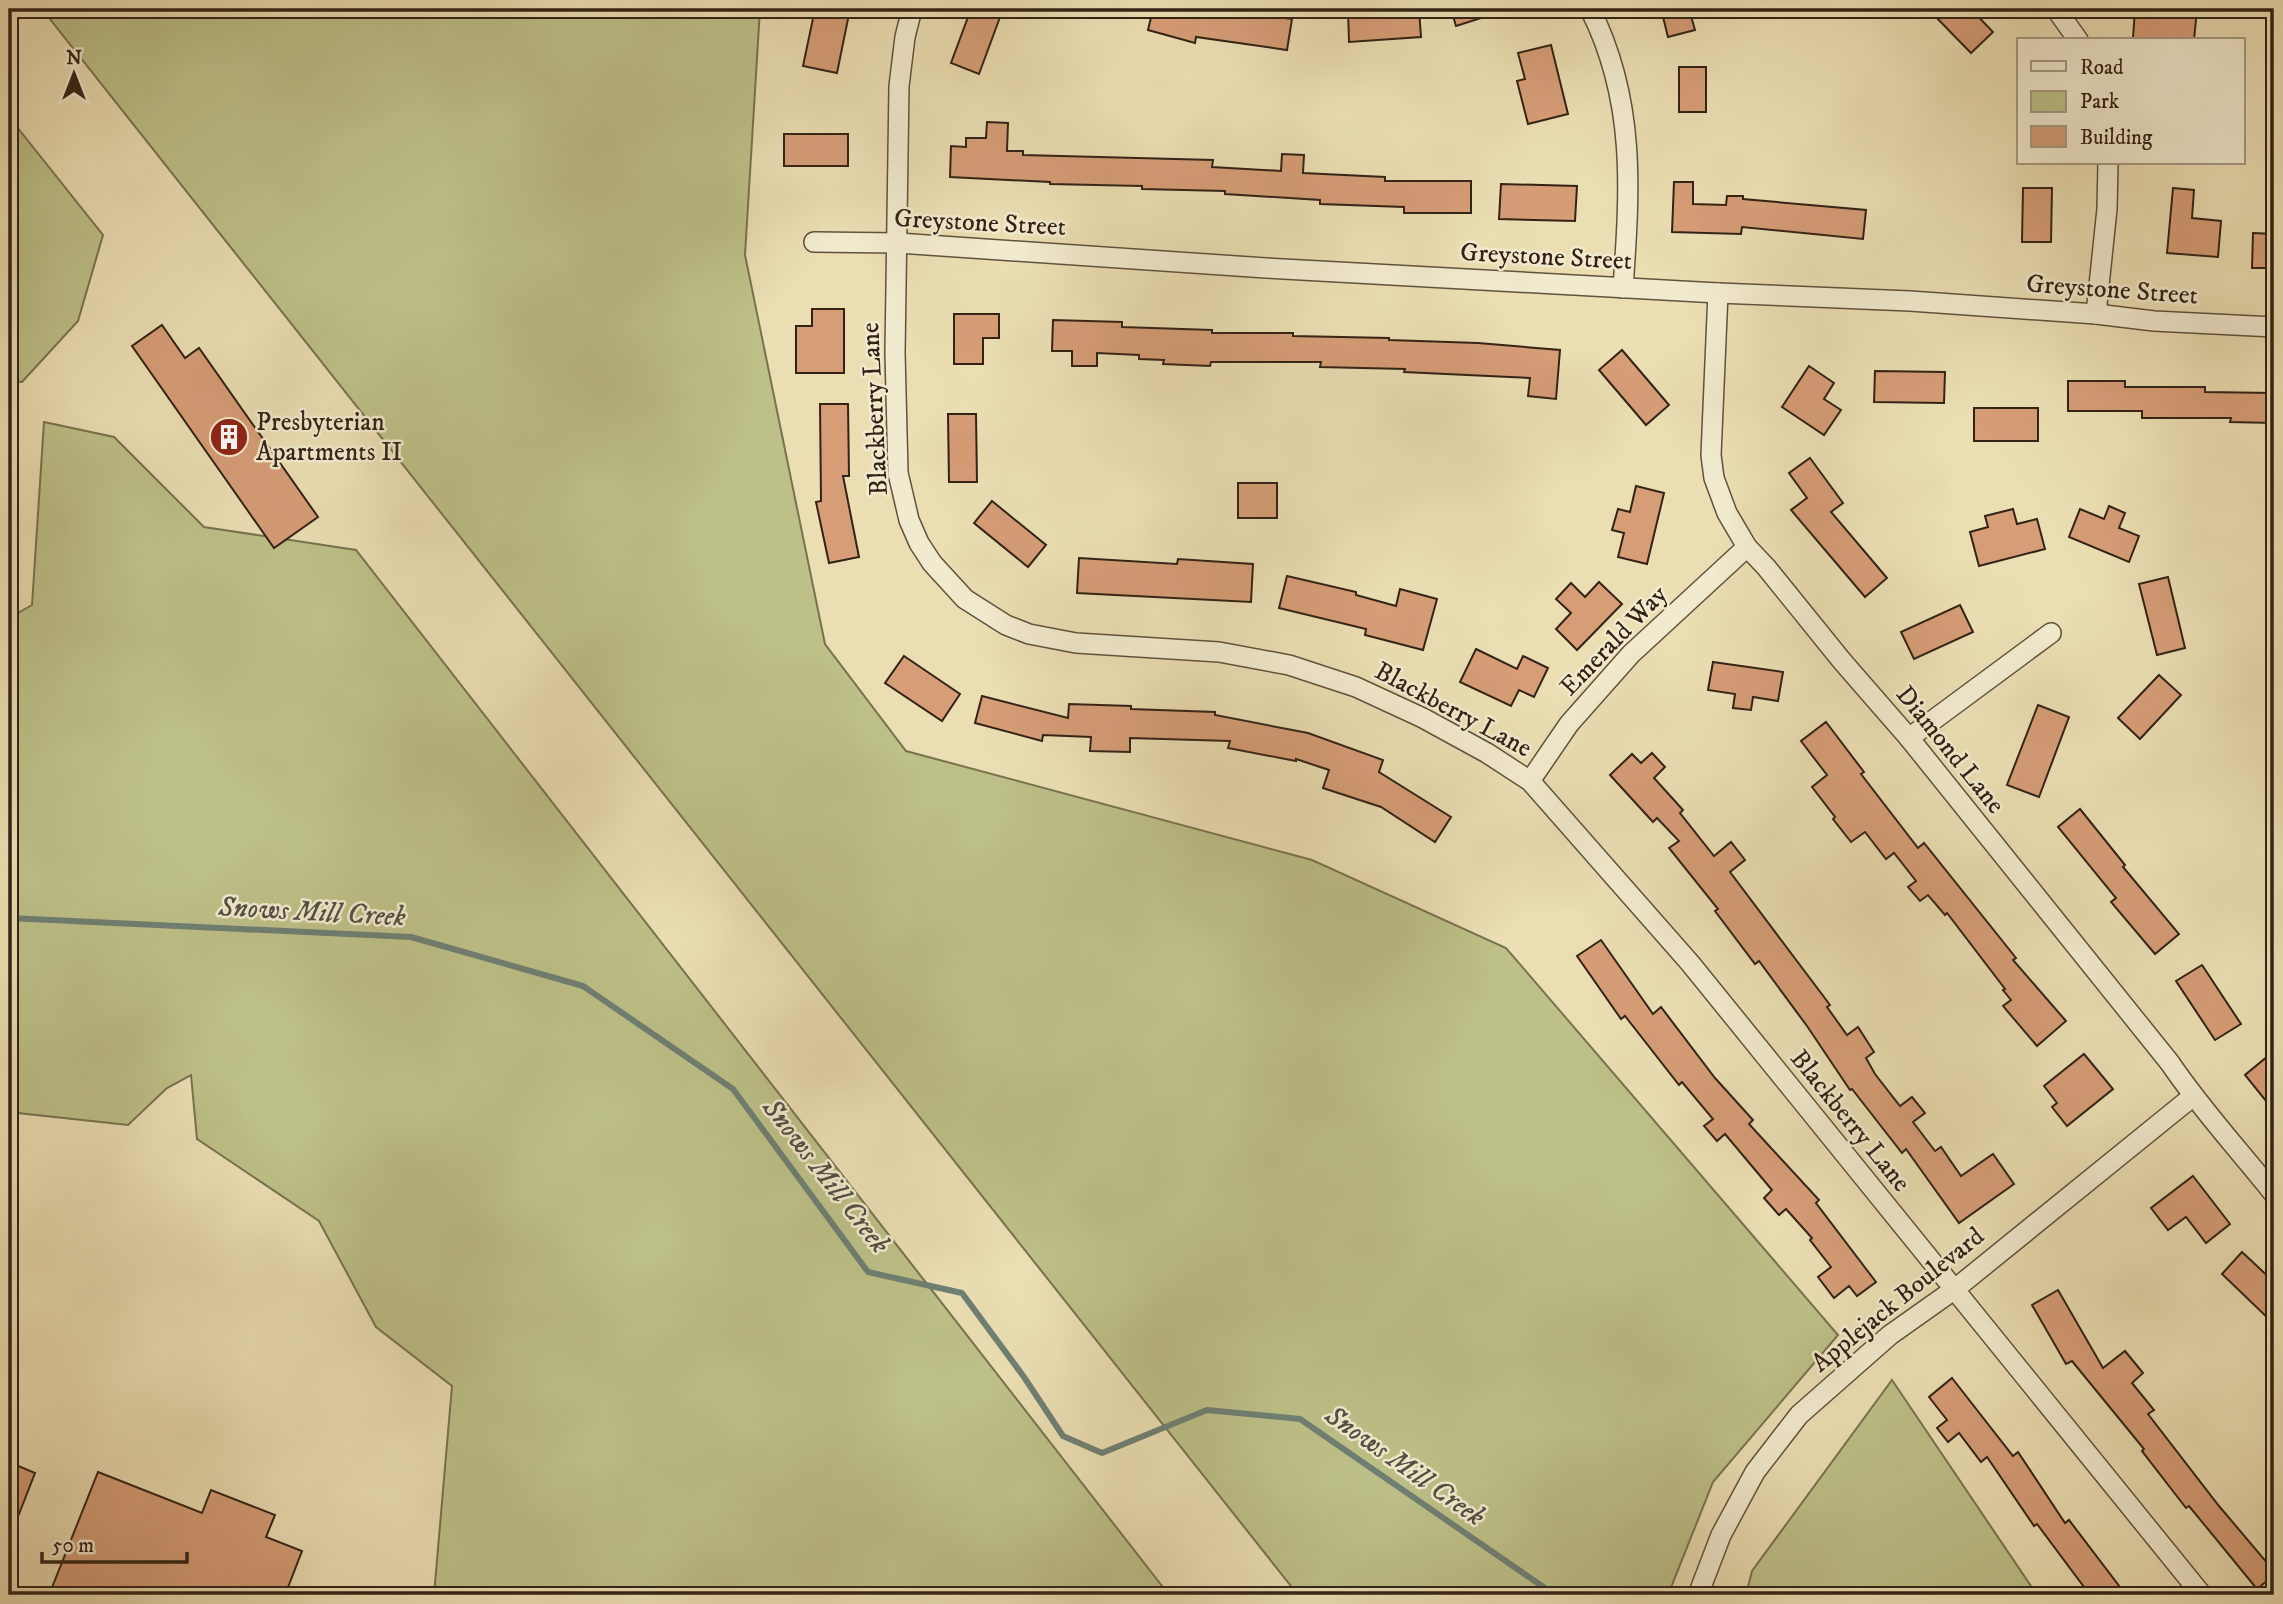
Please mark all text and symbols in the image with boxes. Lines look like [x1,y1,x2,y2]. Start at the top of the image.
north arrow [38,38,108,108]
legend [2017,38,2244,164]
text: N [66,47,82,70]
text: Road [2080,55,2124,81]
text: Park [2080,89,2120,115]
text: Building [2080,125,2153,151]
street label: Greystone Street [893,202,1067,244]
street label: Greystone Street [1459,236,1633,278]
street label: Greystone Street [2025,268,2199,312]
street label: Blackberry Lane [854,322,896,496]
place label: Presbyterian Apartments II [256,406,402,469]
building icon: Presbyterian Apartments II [208,416,250,458]
street label: Emerald Way [1553,578,1675,703]
street label: Blackberry Lane [1369,655,1537,765]
street label: Diamond Lane [1888,679,2012,821]
water label: Snows Mill Creek [216,890,407,934]
street label: Blackberry Lane [1783,1043,1917,1199]
water label: Snows Mill Creek [754,1091,898,1261]
street label: Applejack Boulevard [1805,1220,1991,1380]
water label: Snows Mill Creek [1317,1397,1492,1534]
scale bar [42,1520,187,1564]
text: 50 m [52,1533,94,1559]

